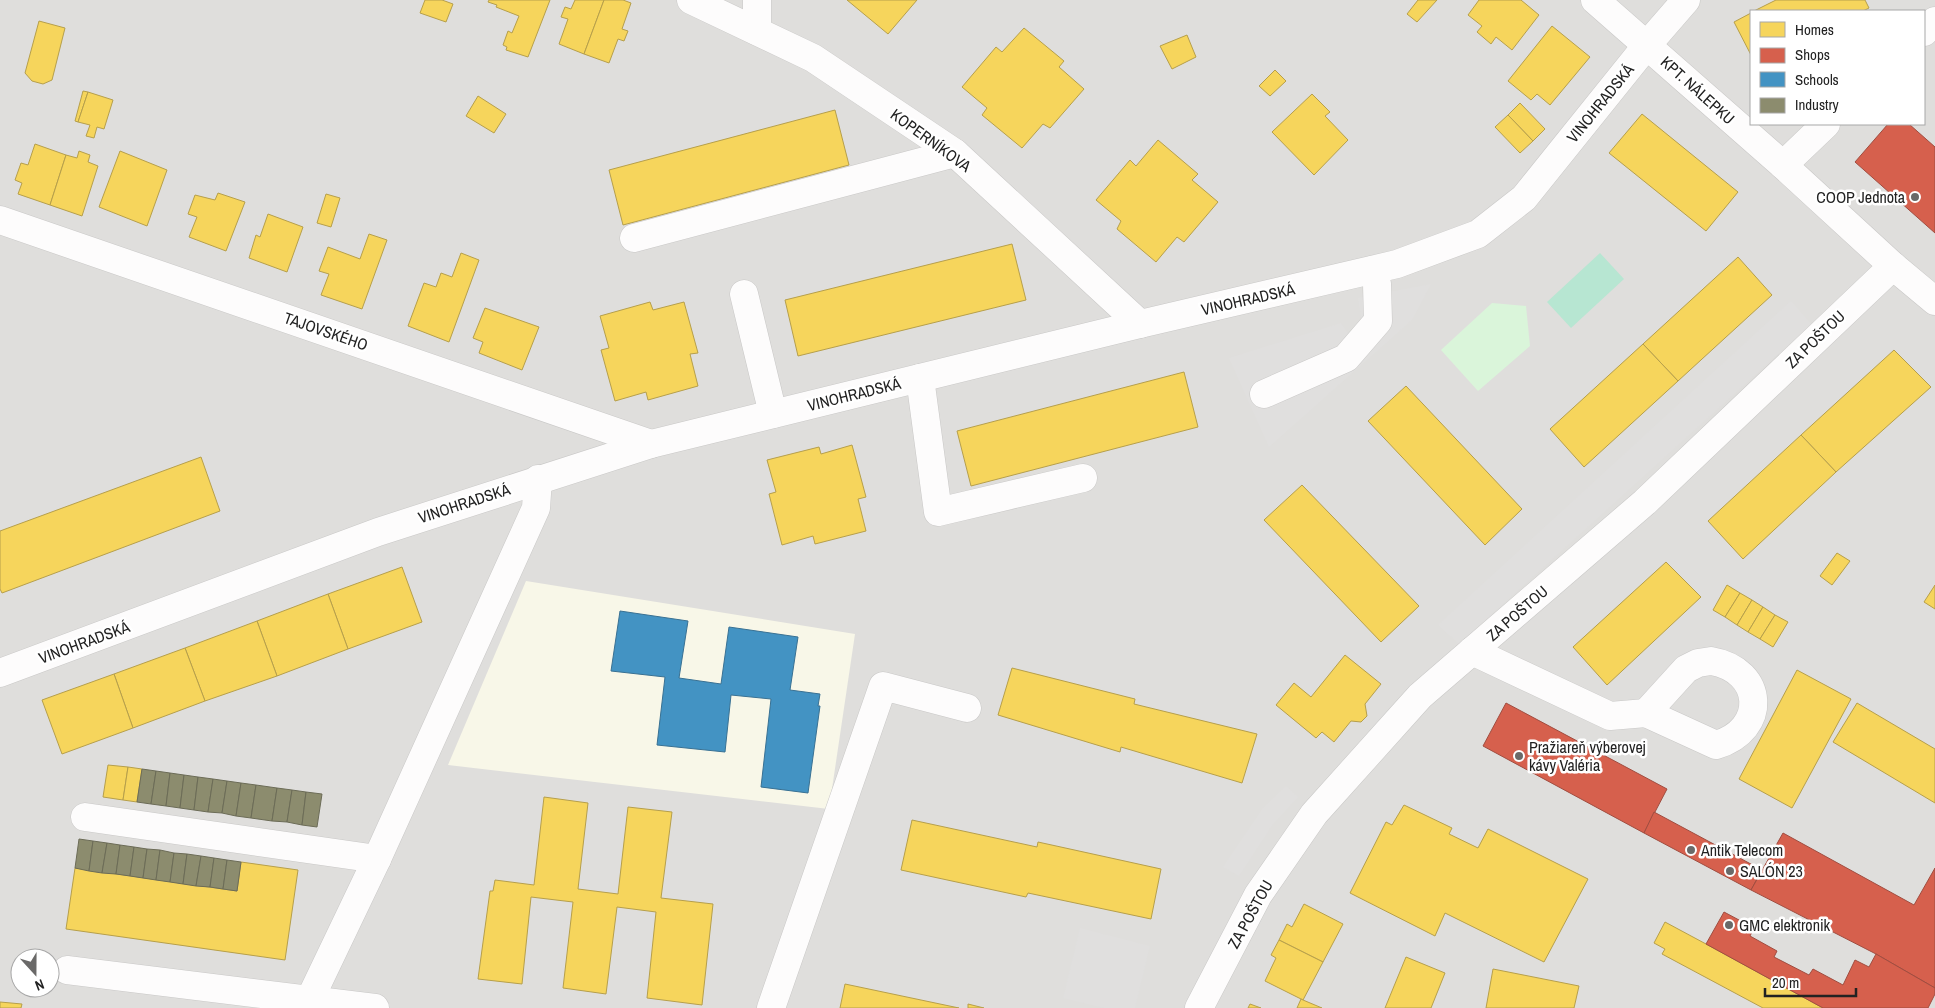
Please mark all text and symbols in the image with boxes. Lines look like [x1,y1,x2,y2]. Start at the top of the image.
legend [1750,10,1925,125]
text: Homes [1795,19,1834,40]
text: Shops [1795,44,1830,65]
street label: KPT. NÁLEPKU [1656,51,1740,129]
street label: VINOHRADSKÁ [1561,59,1639,147]
text: Schools [1795,69,1839,90]
text: Industry [1795,94,1840,115]
street label: KOPERNÍKOVA [886,103,976,177]
place label: COOP Jednota [1816,186,1906,208]
marker: COOP Jednota [1909,191,1921,203]
street label: VINOHRADSKÁ [1199,277,1297,320]
street label: ZA POŠTOU [1780,305,1850,373]
street label: TAJOVSKÉHO [281,306,371,356]
street label: VINOHRADSKÁ [805,372,903,416]
street label: VINOHRADSKÁ [415,478,513,528]
street label: ZA POŠTOU [1482,580,1552,646]
street label: VINOHRADSKÁ [35,615,133,669]
place label: Pražiareň výberovej kávy Valéria [1529,736,1646,776]
marker: Pražiareň výberovej kávy Valéria [1513,750,1525,762]
place label: Antik Telecom [1700,839,1783,861]
marker: Antik Telecom [1685,844,1697,856]
place label: SALÓN 23 [1740,860,1803,882]
marker: SALÓN 23 [1724,865,1736,877]
street label: ZA POŠTOU [1222,876,1278,952]
place label: GMC elektronik [1739,914,1831,936]
marker: GMC elektronik [1723,919,1735,931]
north arrow [10,948,60,998]
scale bar [1765,966,1856,998]
text: 20 m [1772,972,1799,993]
text: N [33,975,47,995]

